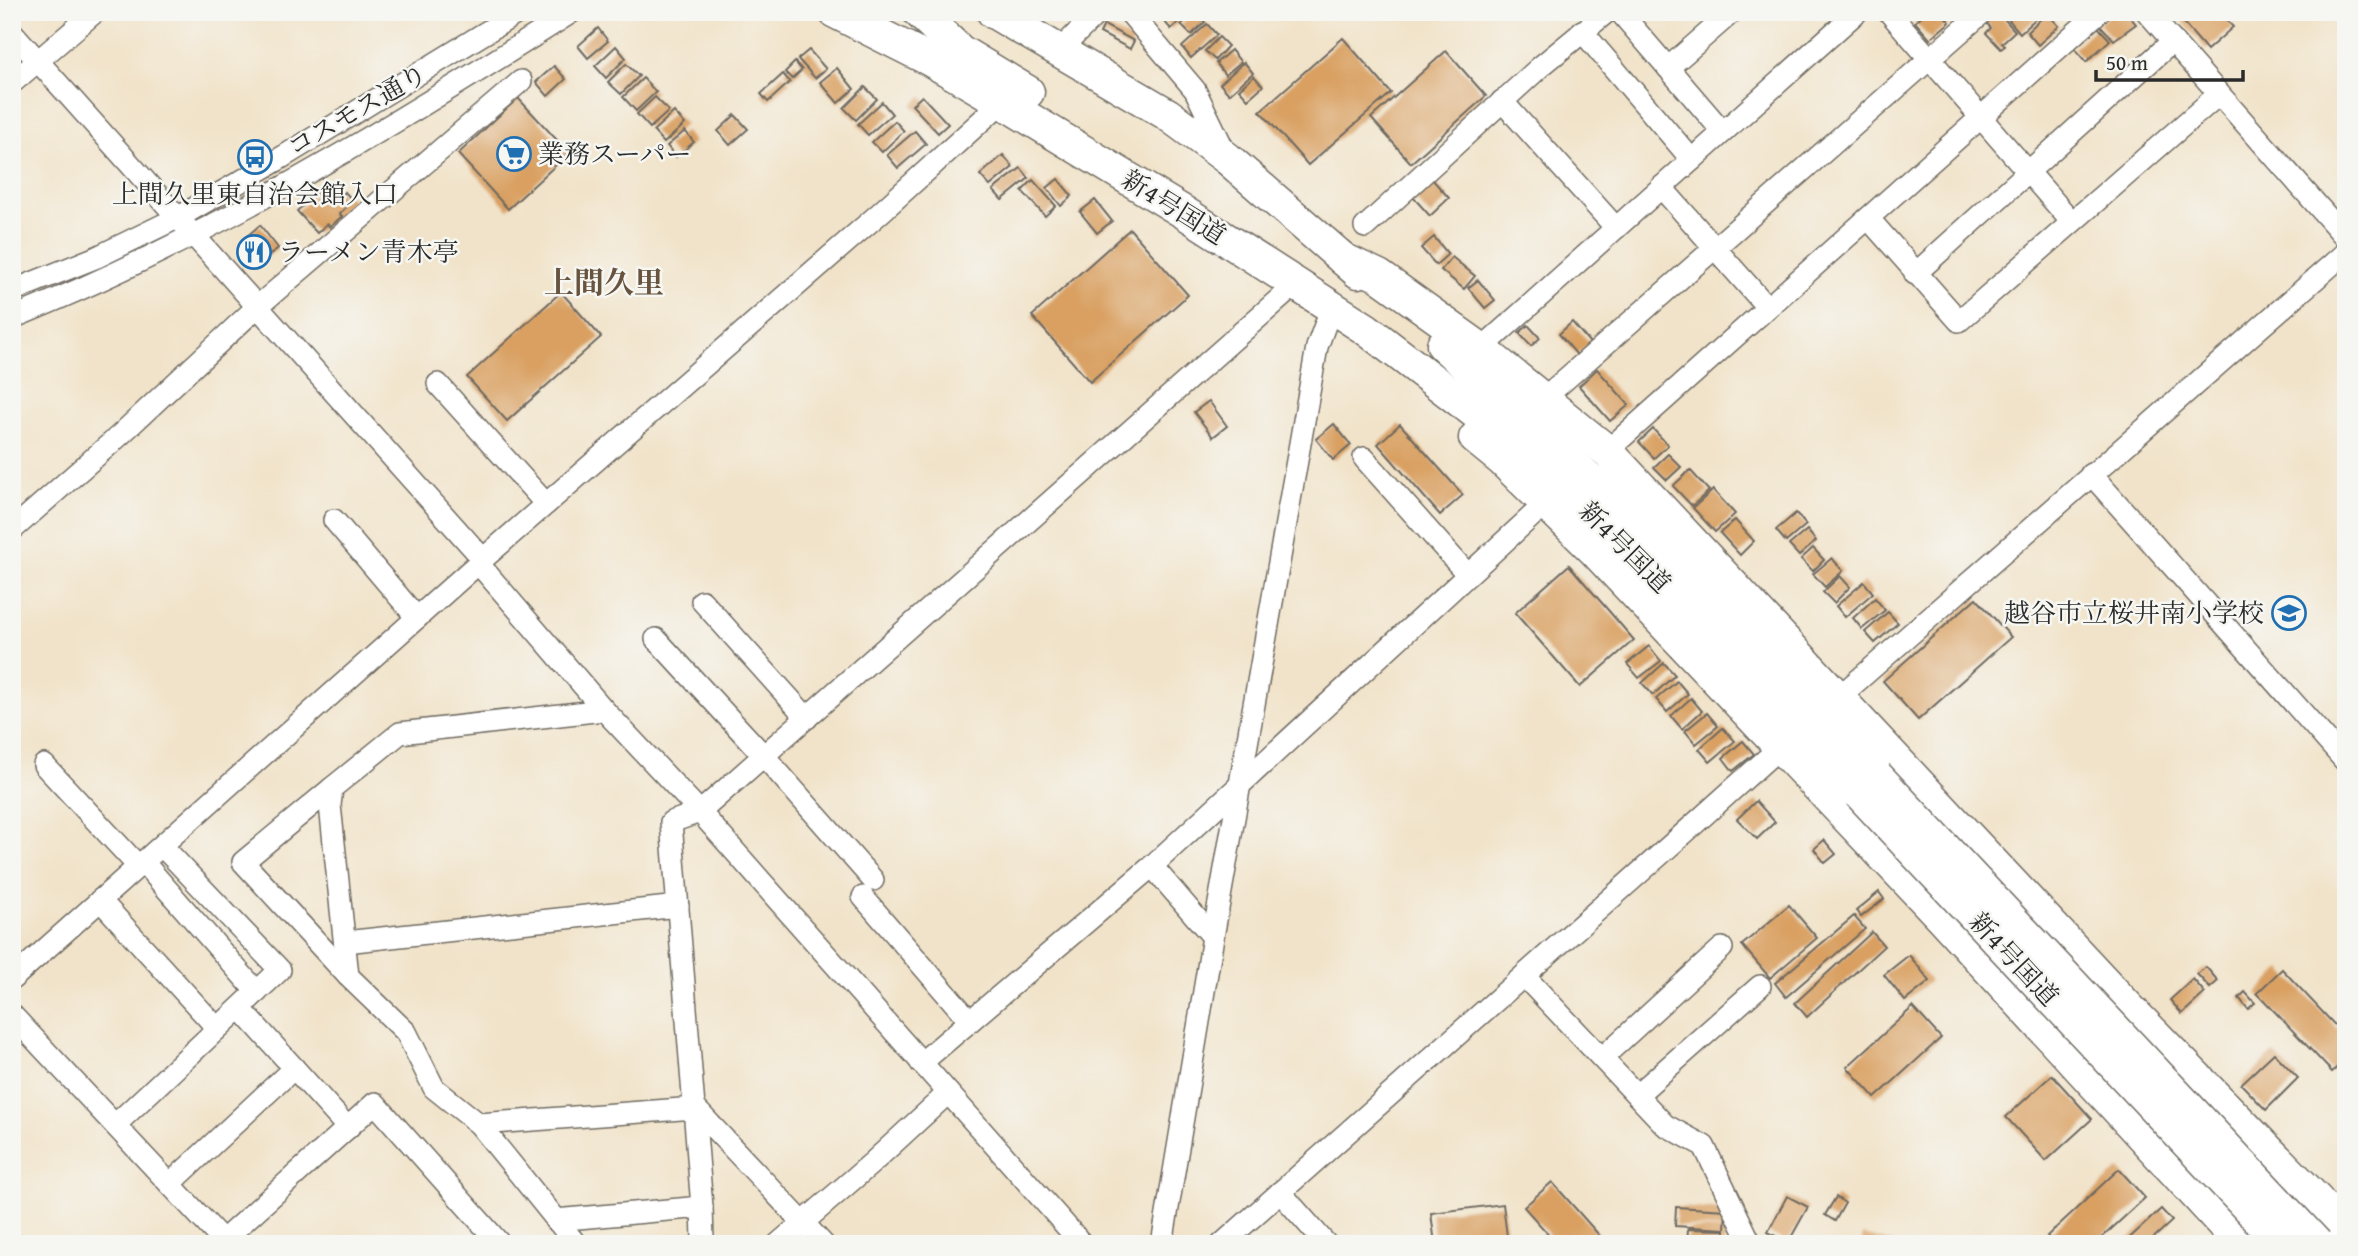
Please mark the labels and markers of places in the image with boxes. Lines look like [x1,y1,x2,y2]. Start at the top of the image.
place label: 業務スーパー [538,134,691,173]
supermarket icon: 業務スーパー [495,135,533,173]
bus stop icon: 上間久里東自治会館入口 [236,138,274,176]
place label: 上間久里東自治会館入口 [112,174,398,213]
place label: ラーメン青木亭 [278,232,459,271]
restaurant icon: ラーメン青木亭 [235,233,273,271]
place label: 越谷市立桜井南小学校 [2004,593,2264,632]
school or university icon: 越谷市立桜井南小学校 [2270,594,2308,632]

